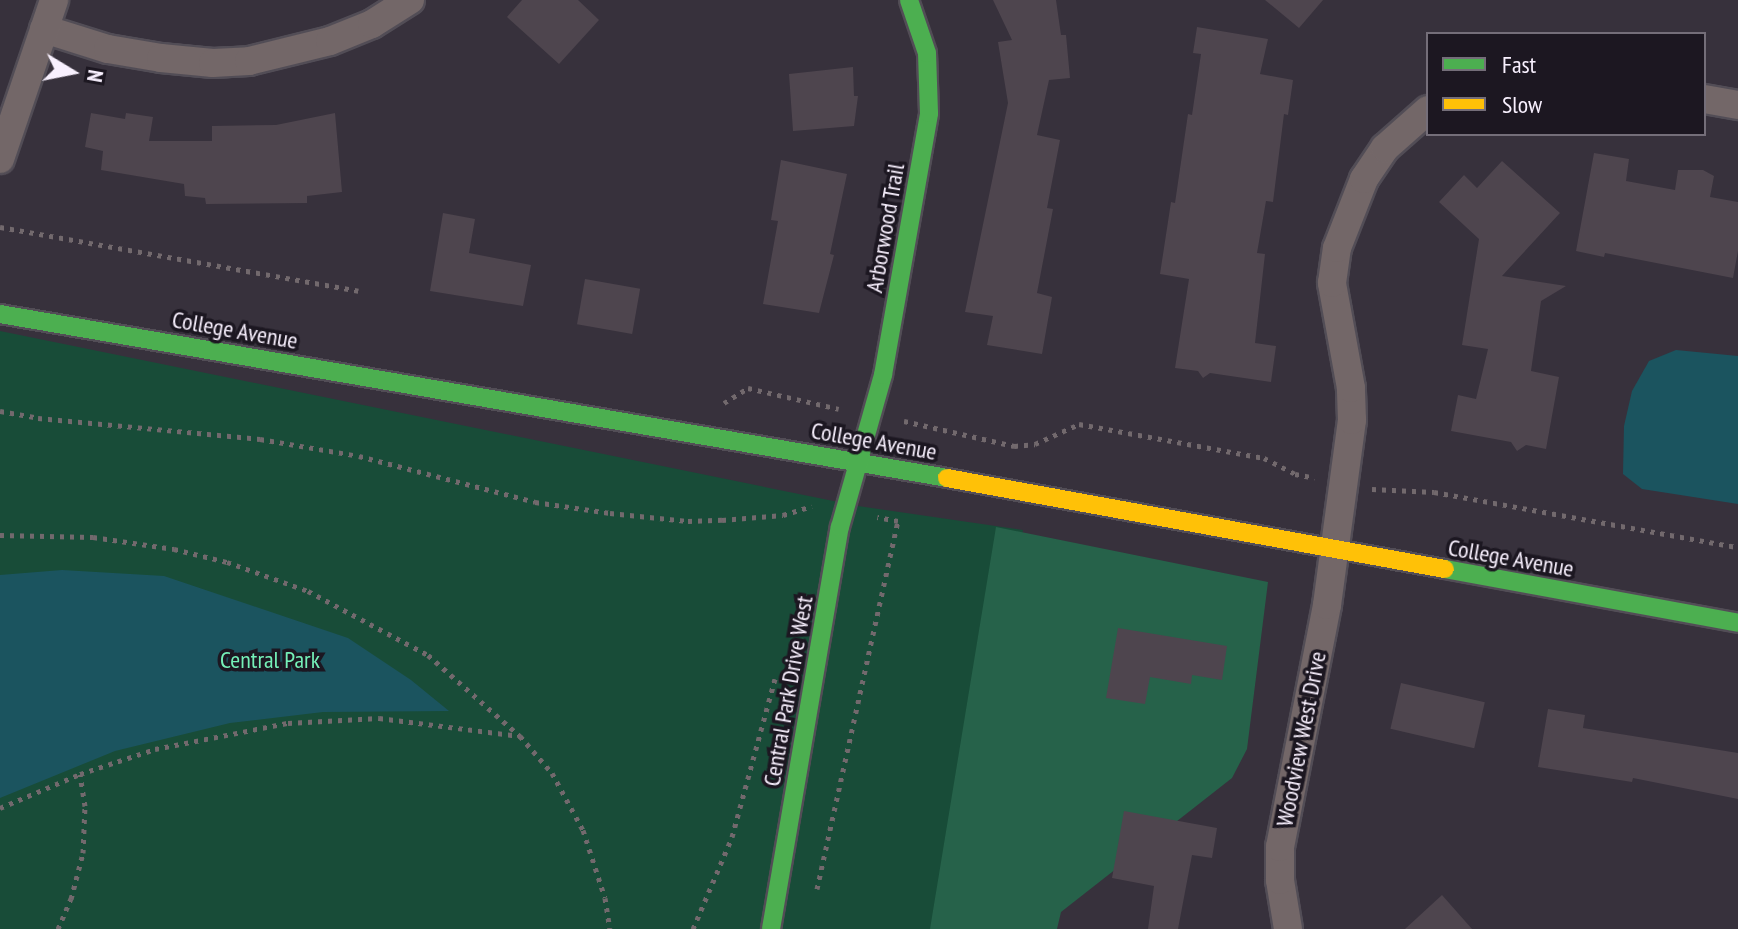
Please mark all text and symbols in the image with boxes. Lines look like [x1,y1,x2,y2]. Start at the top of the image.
north arrow [32,32,112,112]
legend [1426,32,1706,136]
text: Fast [1502,49,1536,80]
text: N [81,68,110,84]
text: Slow [1502,89,1542,120]
street label: Arborwood Trail [859,161,911,295]
street label: College Avenue [170,305,300,355]
street label: College Avenue [809,416,939,466]
street label: College Avenue [1446,533,1576,583]
street label: Central Park Drive West [757,593,819,789]
park label: Central Park [220,646,320,674]
street label: Woodview West Drive [1270,649,1332,829]

